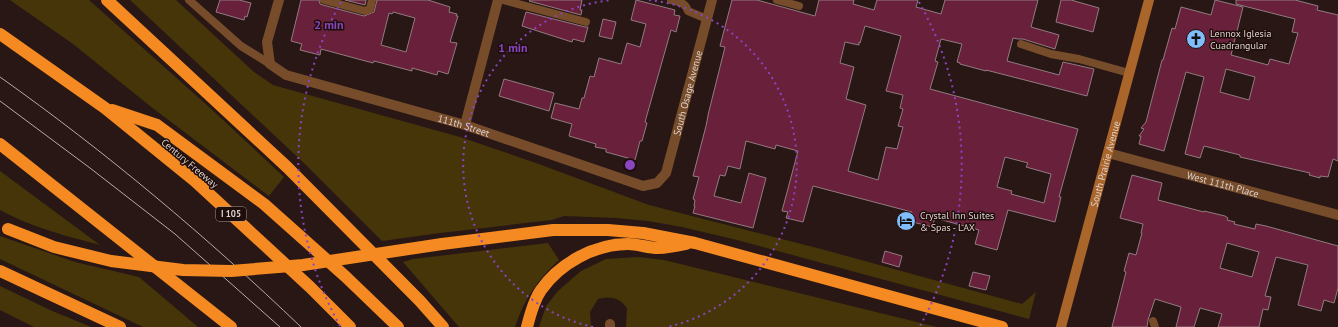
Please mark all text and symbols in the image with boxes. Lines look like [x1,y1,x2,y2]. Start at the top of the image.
text: 2 min [314,17,344,32]
place label: Lennox Iglesia Cuadrangular [1210,27,1271,52]
church icon: Lennox Iglesia Cuadrangular [1185,28,1207,50]
text: 1 min [498,40,528,55]
street label: South Osage Avenue [670,49,705,137]
street label: 111th Street [436,112,492,140]
street label: South Prairie Avenue [1088,119,1123,208]
street label: Century Freeway [158,136,221,191]
centre of rings [623,158,637,172]
street label: West 111th Place [1185,169,1260,200]
road number: I 105 [216,207,246,221]
place label: Crystal Inn Suites & Spas - LAX [920,209,994,234]
hotel icon: Crystal Inn Suites & Spas - LAX [895,210,917,232]

